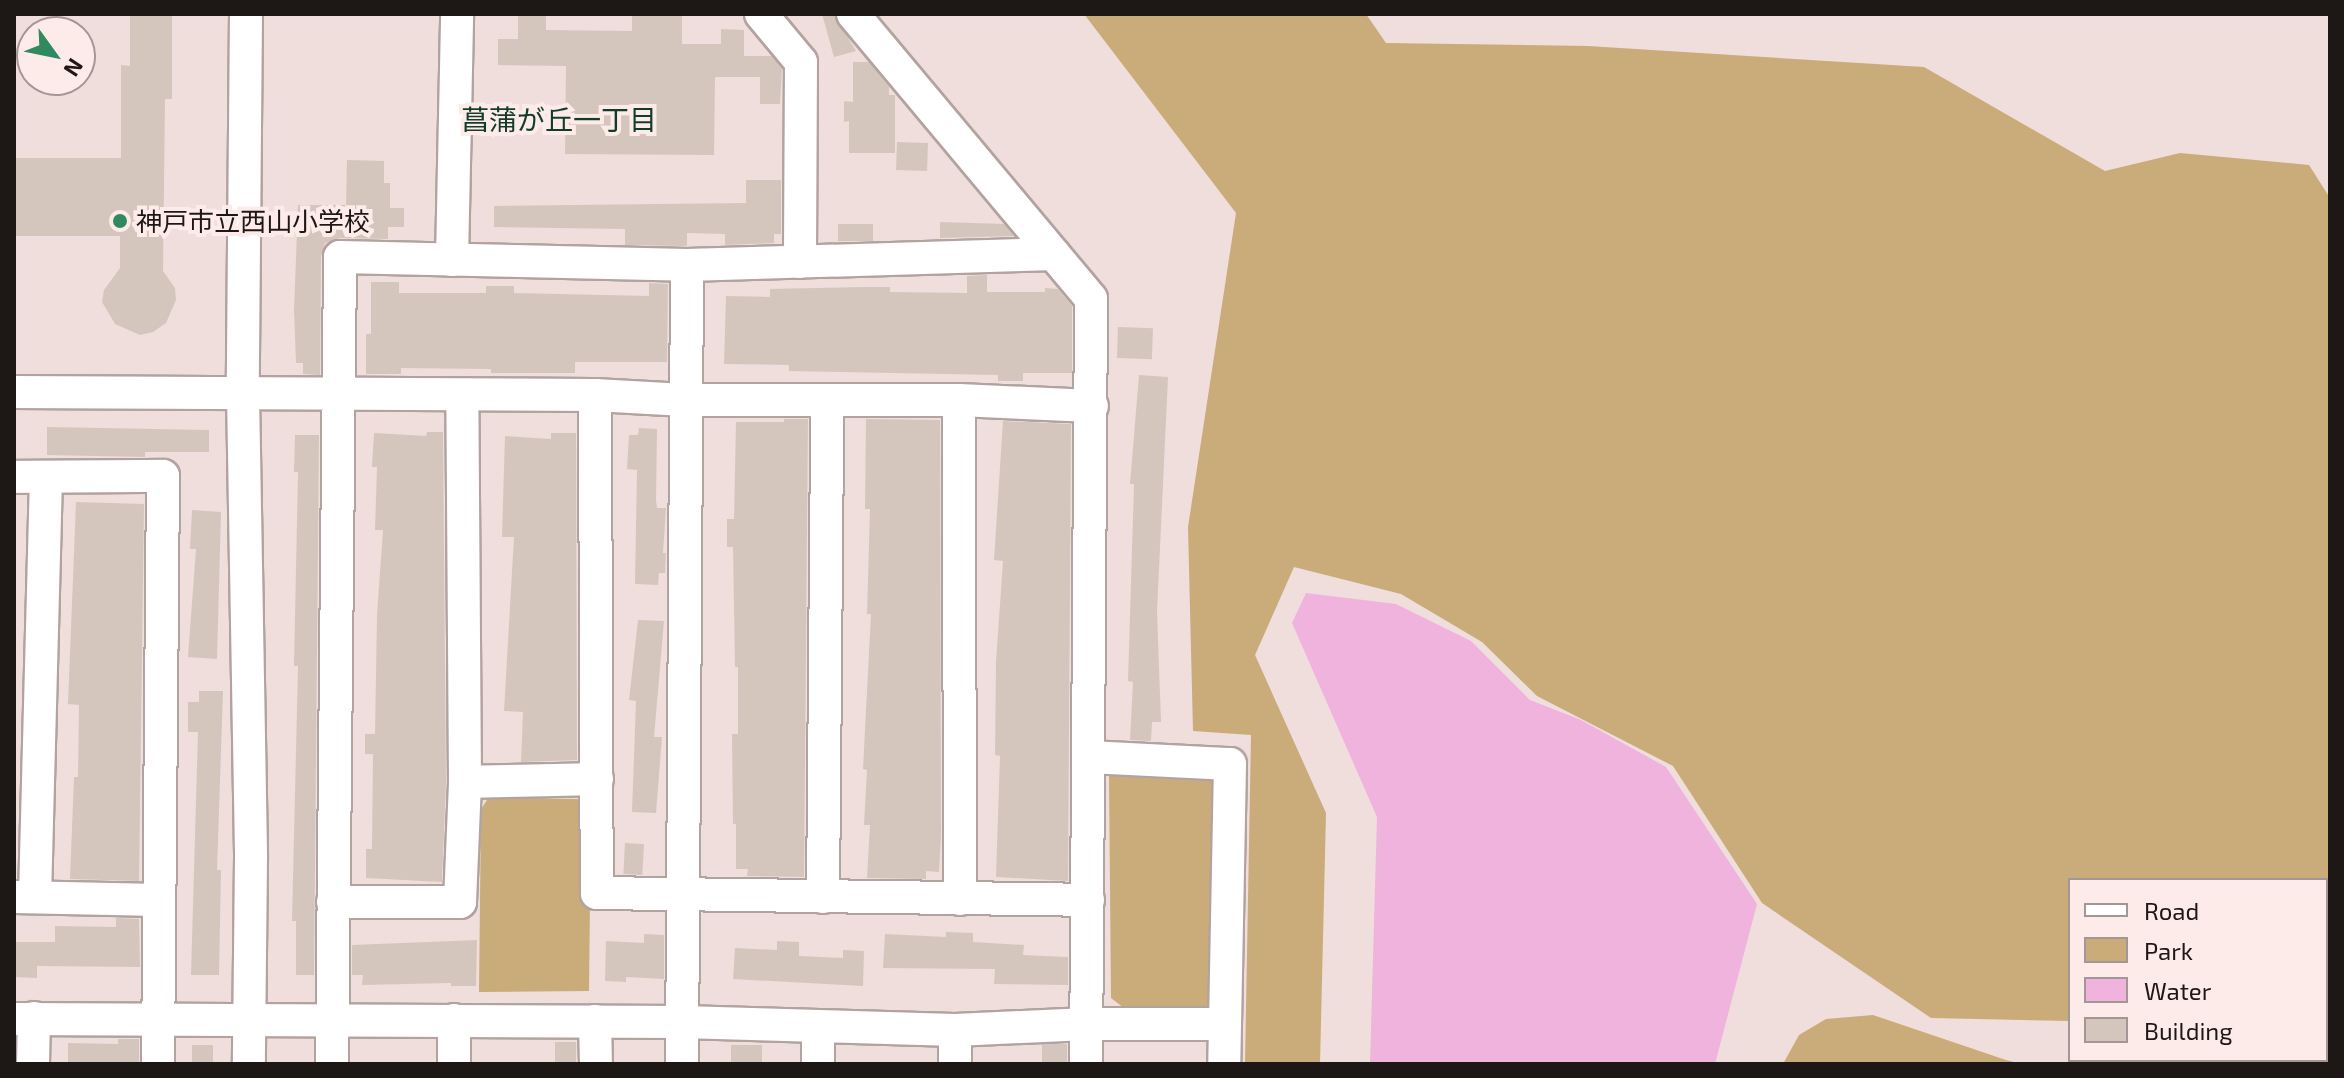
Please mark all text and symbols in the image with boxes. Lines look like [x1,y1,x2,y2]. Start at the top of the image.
north arrow [16,16,96,96]
text: N [59,54,90,82]
district label: 菖蒲が丘一丁目 [461,102,657,136]
place label: 神戸市立西山小学校 [136,205,370,237]
marker: 神戸市立西山小学校 [111,212,129,230]
legend [2068,878,2328,1062]
text: Road [2144,896,2199,925]
text: Park [2144,936,2193,965]
text: Water [2144,976,2211,1005]
text: Building [2144,1016,2233,1045]

